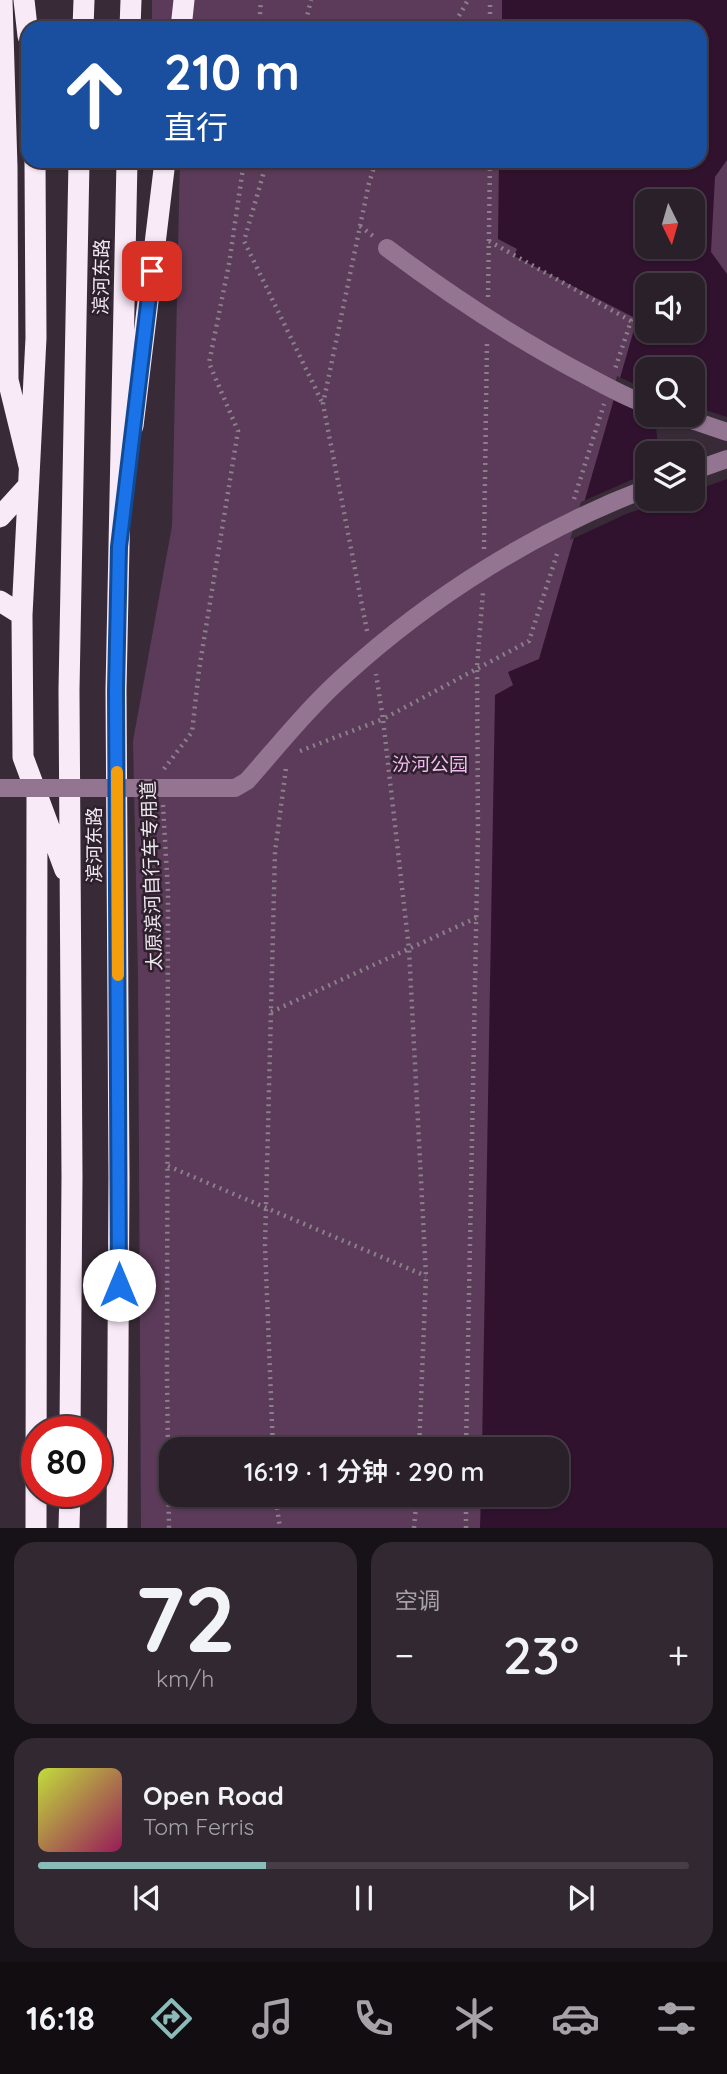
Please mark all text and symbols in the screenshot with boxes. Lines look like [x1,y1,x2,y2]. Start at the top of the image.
text: 210 m [164,41,300,102]
icon: ahead [49,49,140,140]
text: 直行 [164,107,228,147]
north arrow [635,189,705,259]
map controls [635,189,705,511]
street label: 滨河东路 [88,239,114,315]
pin [122,241,182,301]
icon: arrive [133,252,171,290]
button: sound [635,273,705,343]
button: search [635,357,705,427]
button: layers [635,441,705,511]
park label: 汾河公园 [392,752,468,776]
street label: 太原滨河自行车专用道 [136,781,166,971]
street label: 滨河东路 [82,807,106,883]
position arrow [82,1248,156,1322]
speed limit sign: 80 [21,1416,112,1507]
text: 16:19 · 1 分钟 · 290 m [244,1455,484,1488]
text: 72 [134,1561,236,1675]
text: 空调 [395,1586,441,1615]
text: 23° [503,1622,579,1687]
text: − [395,1631,414,1679]
text: + [668,1631,689,1679]
text: km/h [156,1664,214,1693]
text: Open Road [143,1779,284,1812]
text: Tom Ferris [143,1812,254,1841]
icon: previous [128,1879,166,1917]
icon: pause [345,1879,383,1917]
icon: next [562,1879,600,1917]
icon: directions [147,1994,196,2043]
icon: music [248,1994,297,2043]
icon: phone [349,1994,398,2043]
icon: climate [450,1994,499,2043]
icon: car [551,1994,600,2043]
icon: filters [652,1994,701,2043]
text: 16:18 [26,1998,95,2038]

